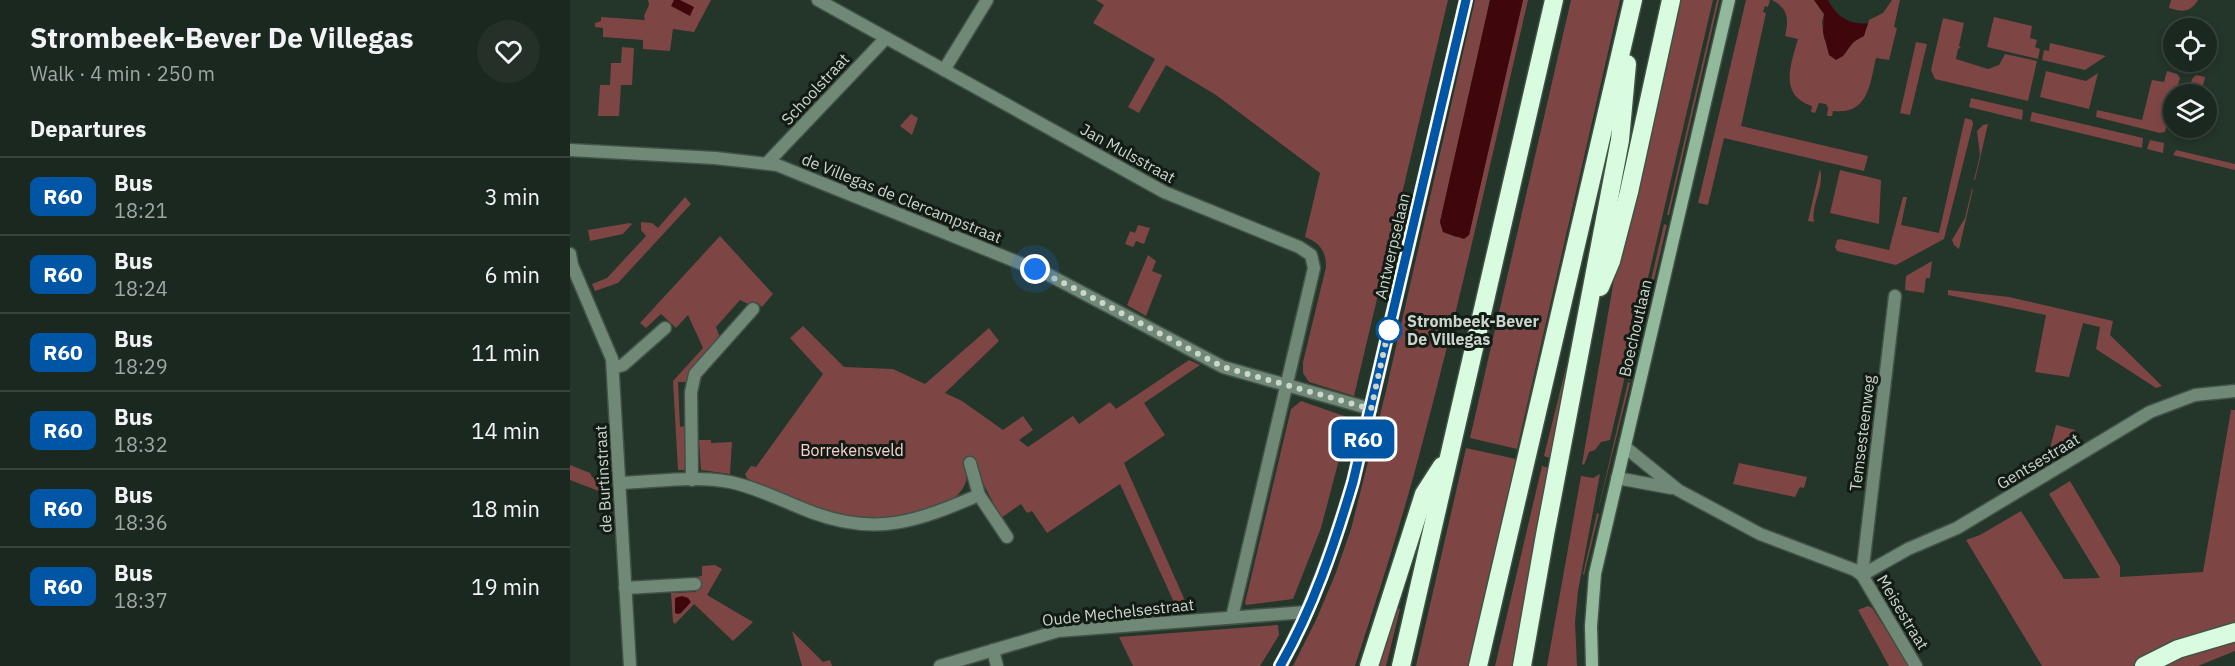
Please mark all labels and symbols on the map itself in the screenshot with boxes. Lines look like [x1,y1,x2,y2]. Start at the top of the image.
street label: Schoolstraat [777,49,853,129]
street label: Jan Mulsstraat [1077,119,1179,187]
street label: de Villegas de Clercampstraat [799,149,1005,247]
street label: Antwerpselaan [1370,191,1414,301]
your location [1020,254,1050,284]
street label: Boechoutlaan [1614,277,1656,379]
place label: Strombeek-Bever De Villegas [1407,311,1540,349]
marker: Strombeek-Bever De Villegas [1376,317,1402,343]
street label: Temsesteenweg [1845,373,1879,492]
line badge: R60 [1328,420,1398,458]
street label: de Burtinstraat [590,425,616,533]
street label: Gentsestraat [1993,428,2083,494]
park label: Borrekensveld [800,440,904,460]
street label: Meisestraat [1873,571,1933,653]
street label: Oude Mechelsestraat [1041,594,1195,630]

